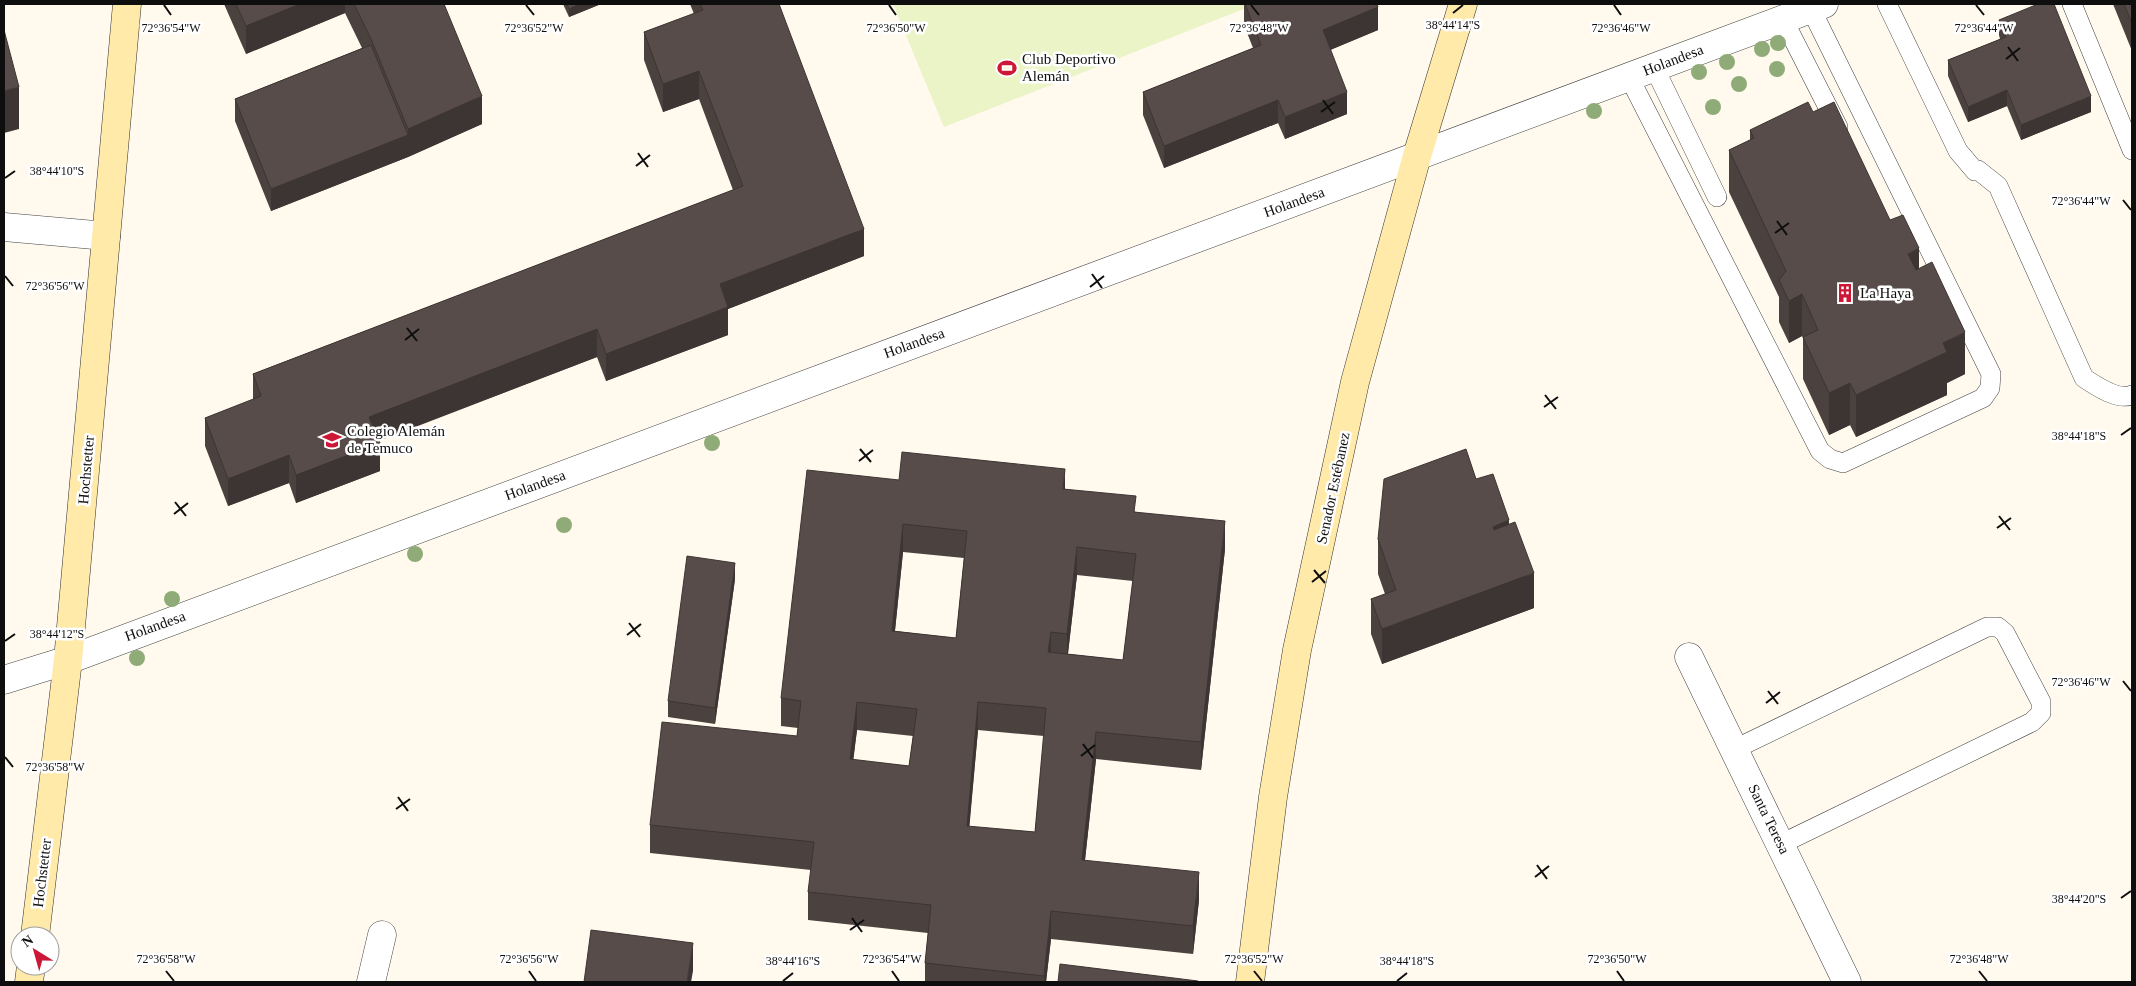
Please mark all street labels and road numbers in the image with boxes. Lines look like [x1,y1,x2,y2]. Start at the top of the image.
street label: Holandesa [1641,41,1706,79]
street label: Holandesa [1262,184,1327,220]
street label: Holandesa [882,325,947,361]
street label: Senador Estébanez [1313,430,1353,545]
street label: Hochstetter [75,435,97,505]
street label: Holandesa [503,467,568,503]
street label: Holandesa [123,608,188,644]
street label: Santa Teresa [1745,781,1793,857]
street label: Hochstetter [30,838,54,908]

